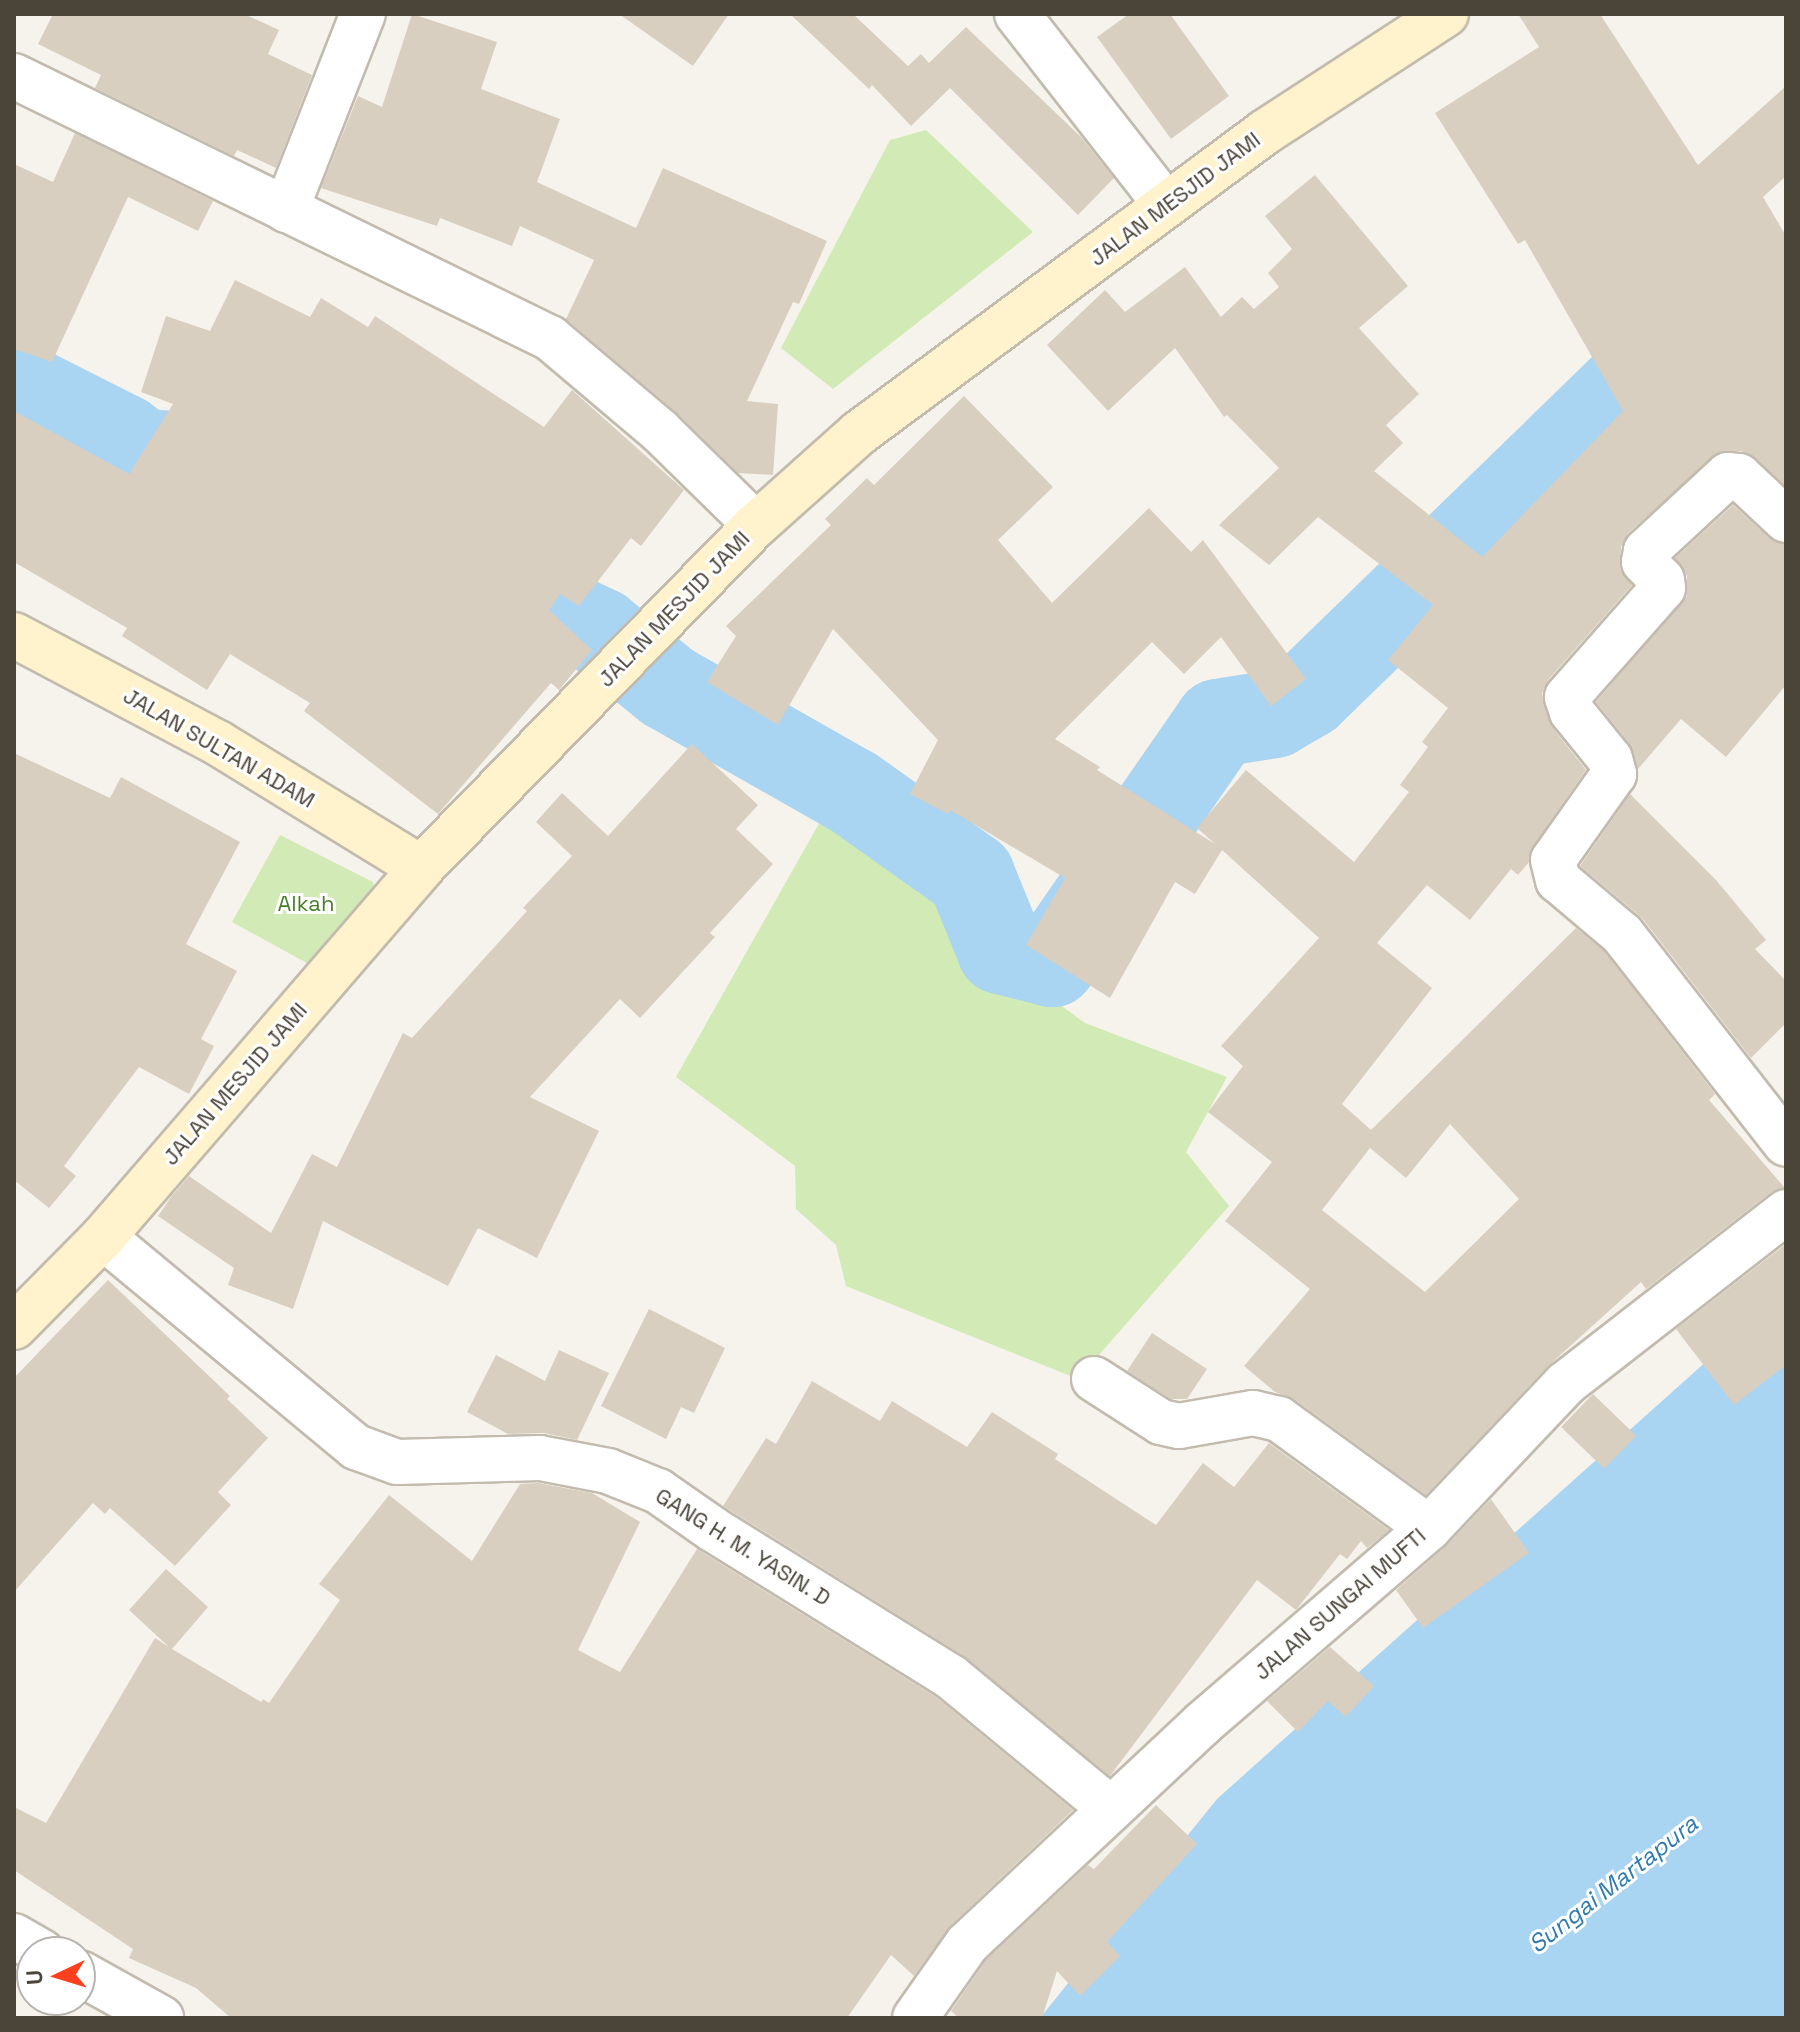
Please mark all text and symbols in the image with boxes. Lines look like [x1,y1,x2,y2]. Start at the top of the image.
street label: JALAN MESJID JAMI [1085,126,1265,272]
street label: JALAN MESJID JAMI [593,526,755,692]
street label: JALAN SULTAN ADAM [118,682,320,814]
park label: Alkah [278,891,334,917]
street label: JALAN MESJID JAMI [157,997,313,1171]
street label: GANG H. M. YASIN. D [650,1482,836,1612]
street label: JALAN SUNGAI MUFTI [1249,1522,1431,1686]
water label: Sungai Martapura [1523,1809,1703,1959]
north arrow [16,1936,96,2016]
text: U [20,1969,49,1986]

